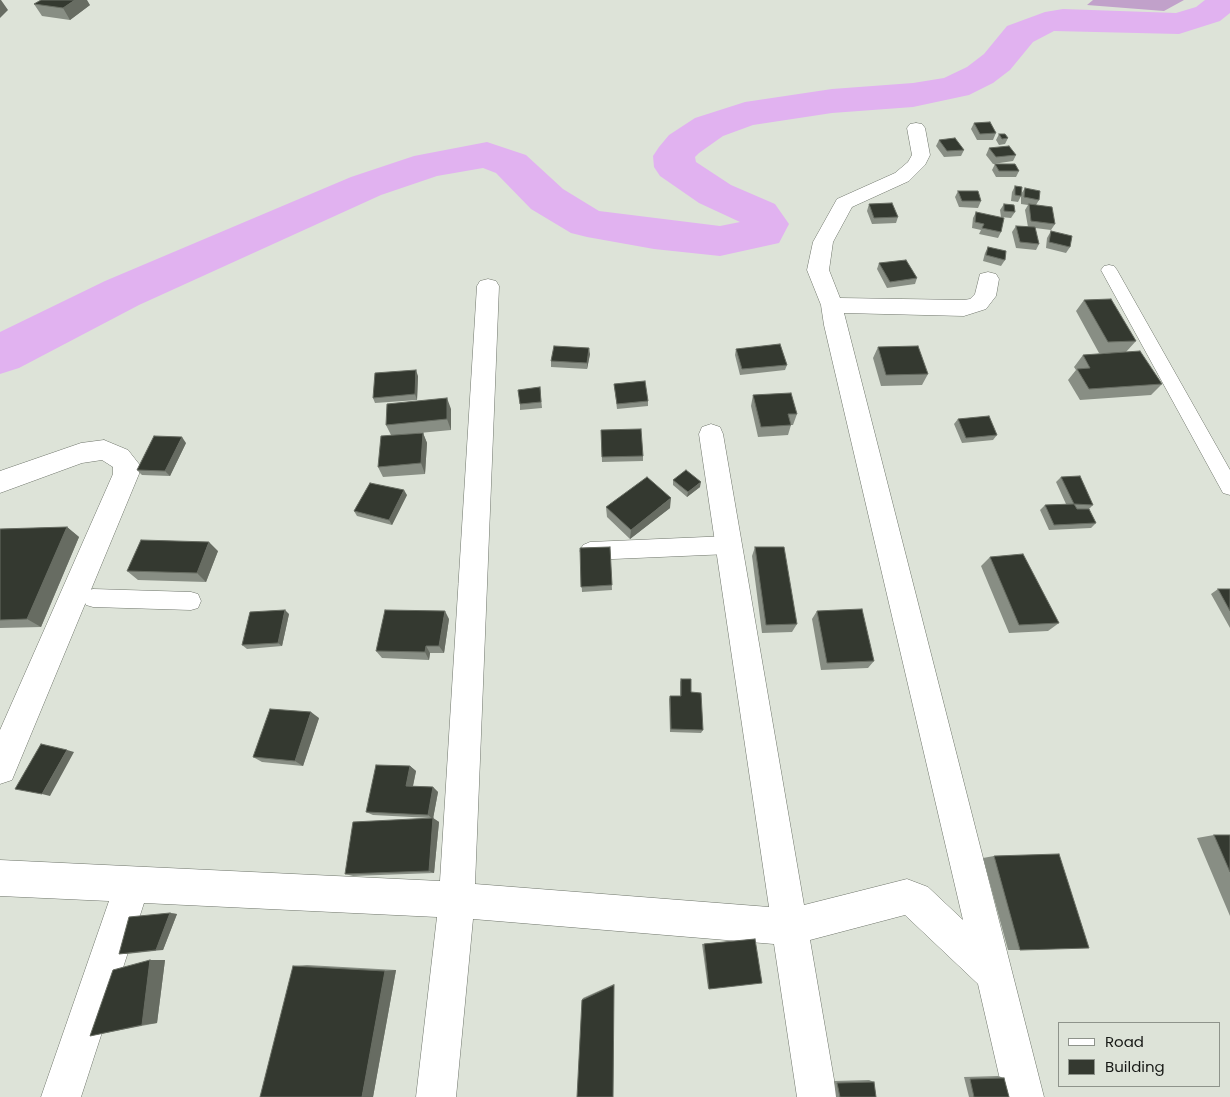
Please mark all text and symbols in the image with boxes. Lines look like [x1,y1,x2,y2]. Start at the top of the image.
legend [1058,1022,1220,1087]
text: Road [1105,1031,1144,1052]
text: Building [1105,1056,1165,1077]

